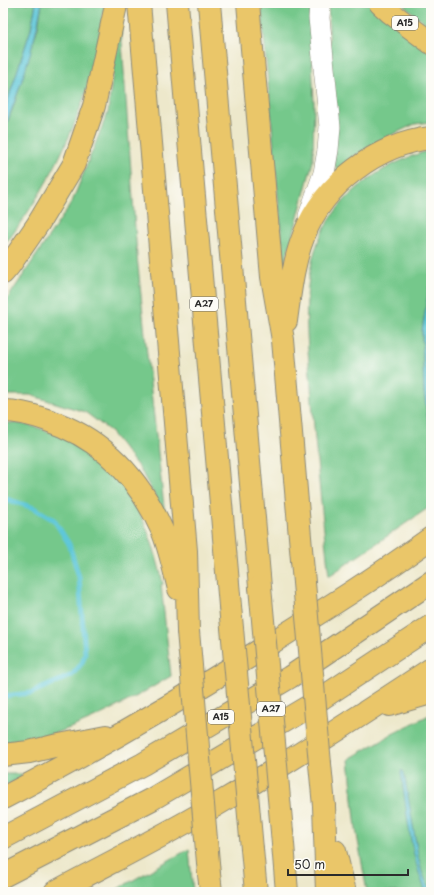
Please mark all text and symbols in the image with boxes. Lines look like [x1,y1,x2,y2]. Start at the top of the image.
road number: A15 [392,16,418,30]
road number: A27 [190,297,218,311]
road number: A27 [257,702,285,716]
road number: A15 [208,710,234,724]
scale bar [288,851,408,877]
text: 50 m [294,855,325,873]

